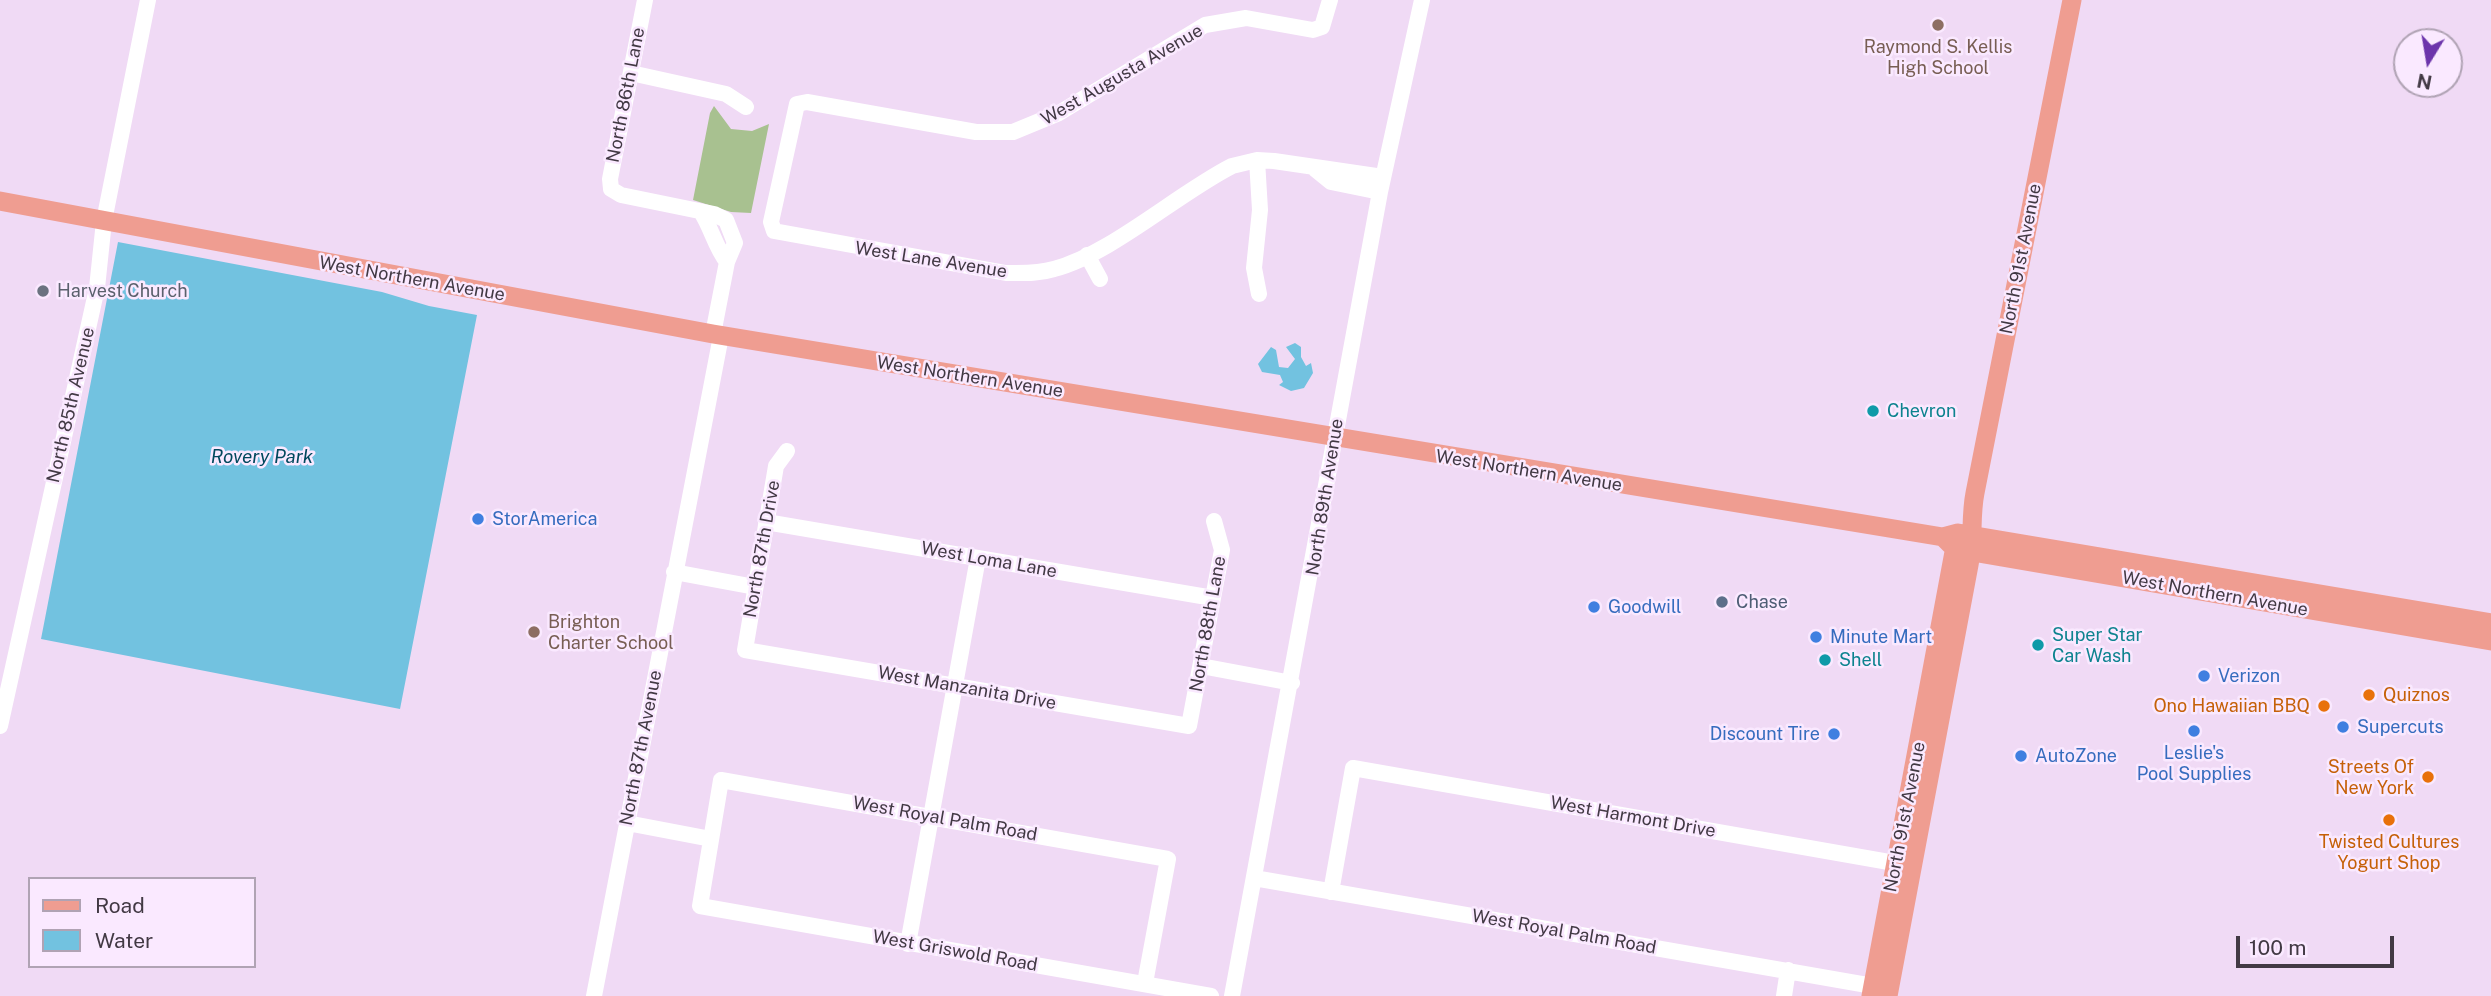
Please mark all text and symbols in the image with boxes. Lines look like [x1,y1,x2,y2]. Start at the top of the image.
marker: Raymond S. Kellis High School [1930,17,1946,33]
street label: West Augusta Avenue [1037,20,1207,130]
street label: North 86th Lane [602,26,650,164]
north arrow [2393,28,2463,98]
place label: Raymond S. Kellis High School [1864,36,2012,78]
text: N [2415,69,2434,94]
street label: North 91st Avenue [1996,182,2046,336]
street label: West Lane Avenue [853,237,1009,283]
street label: West Northern Avenue [317,252,507,306]
place label: Harvest Church [57,280,188,302]
marker: Harvest Church [35,283,51,299]
street label: North 85th Avenue [43,325,99,485]
street label: West Northern Avenue [875,352,1065,402]
place label: Chevron [1887,400,1956,422]
marker: Chevron [1865,403,1881,419]
street label: North 89th Avenue [1302,417,1348,577]
water label: Rovery Park [211,446,313,468]
street label: West Northern Avenue [1434,446,1624,496]
street label: North 87th Drive [739,479,785,619]
place label: StorAmerica [492,508,597,530]
marker: StorAmerica [470,511,486,527]
street label: West Loma Lane [919,537,1059,583]
street label: North 88th Lane [1185,554,1231,694]
street label: West Northern Avenue [2120,567,2310,621]
place label: Chase [1736,591,1788,613]
marker: Chase [1714,594,1730,610]
place label: Goodwill [1608,596,1682,618]
marker: Goodwill [1586,599,1602,615]
place label: Brighton Charter School [548,611,674,654]
marker: Brighton Charter School [526,624,542,640]
place label: Super Star Car Wash [2052,624,2143,666]
place label: Minute Mart [1830,626,1932,648]
marker: Minute Mart [1808,629,1824,645]
marker: Super Star Car Wash [2030,637,2046,653]
place label: Shell [1839,649,1882,671]
marker: Shell [1817,652,1833,668]
street label: West Manzanita Drive [876,662,1058,714]
place label: Verizon [2218,665,2280,687]
street label: North 87th Avenue [615,668,667,828]
marker: Verizon [2196,668,2212,684]
place label: Quiznos [2383,684,2450,706]
marker: Quiznos [2361,687,2377,703]
place label: Ono Hawaiian BBQ [2153,695,2310,717]
marker: Ono Hawaiian BBQ [2316,698,2332,714]
place label: Supercuts [2357,716,2444,738]
marker: Supercuts [2335,719,2351,735]
place label: Discount Tire [1710,723,1820,745]
marker: Leslie's Pool Supplies [2186,723,2202,739]
marker: Discount Tire [1826,726,1842,742]
street label: North 91st Avenue [1880,740,1930,894]
place label: Leslie's Pool Supplies [2137,742,2251,784]
place label: AutoZone [2035,745,2117,767]
marker: AutoZone [2013,748,2029,764]
place label: Streets Of New York [2328,756,2414,798]
marker: Streets Of New York [2420,769,2436,785]
street label: West Royal Palm Road [851,792,1039,846]
street label: West Harmont Drive [1549,792,1717,842]
marker: Twisted Cultures Yogurt Shop [2381,812,2397,828]
place label: Twisted Cultures Yogurt Shop [2319,831,2459,874]
legend [28,877,256,968]
text: Road [95,893,145,918]
street label: West Royal Palm Road [1470,905,1658,959]
scale bar [2239,922,2396,966]
street label: West Griswold Road [871,926,1039,976]
text: Water [95,928,153,953]
text: 100 m [2249,935,2306,960]

